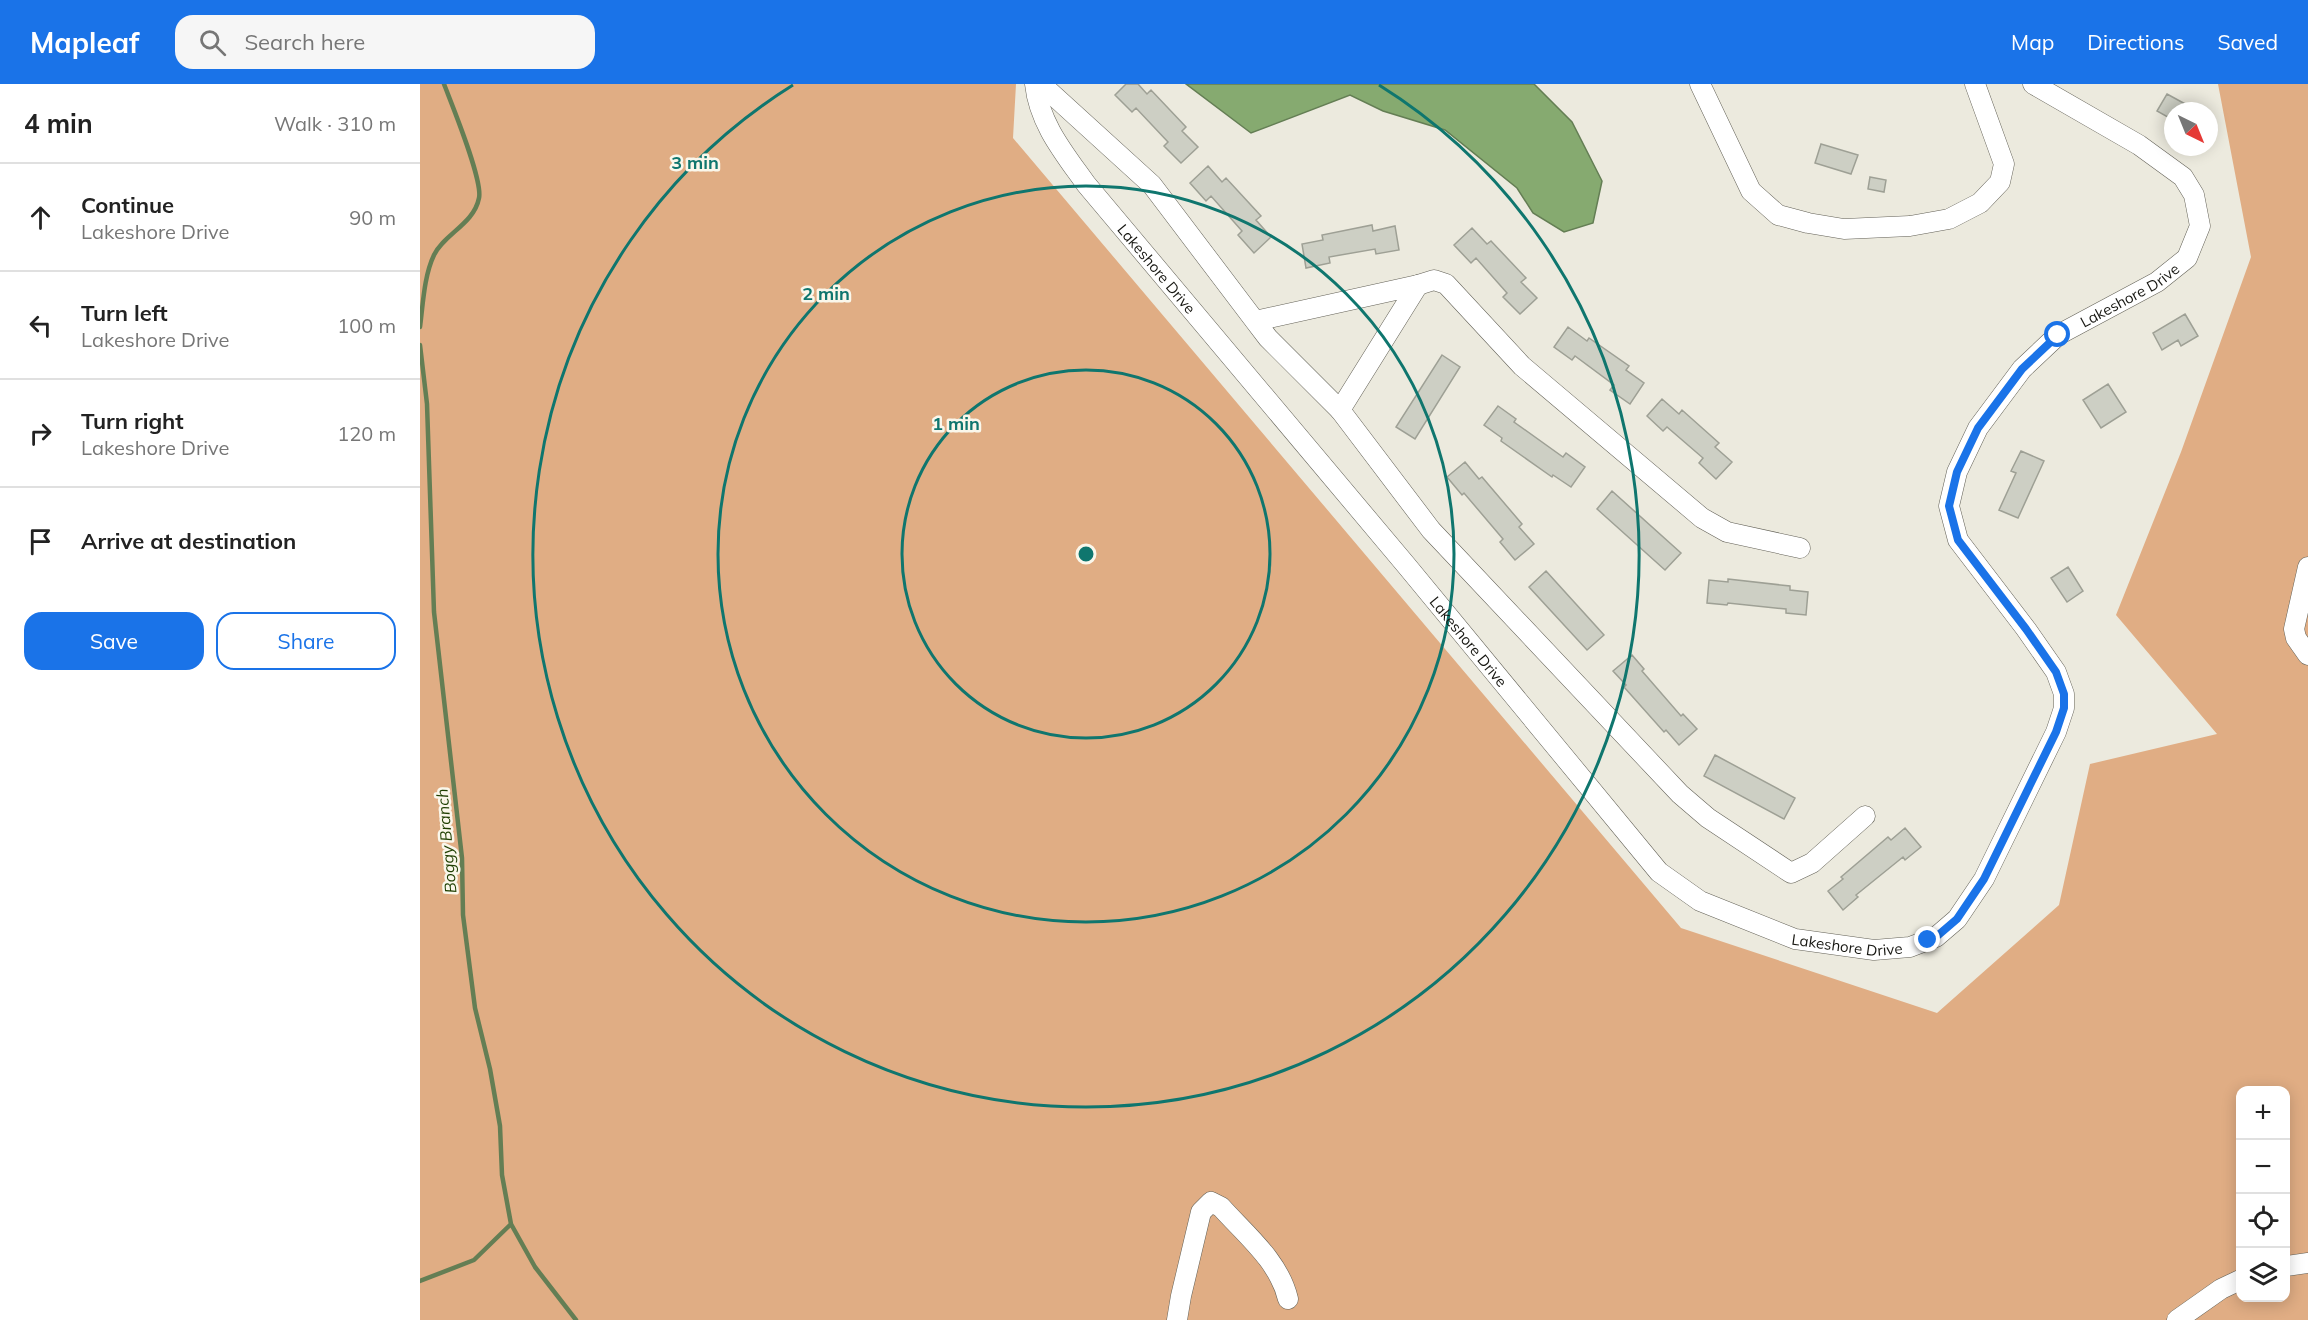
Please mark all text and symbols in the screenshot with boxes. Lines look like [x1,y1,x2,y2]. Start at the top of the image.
search box [175,15,595,69]
text: Mapleaf [30,25,139,60]
icon: search [196,26,229,59]
text: Search here [244,28,365,56]
text: Map [2011,29,2054,55]
text: Directions [2087,29,2184,55]
text: Saved [2217,29,2278,55]
north arrow [2164,102,2218,156]
text: 4 min [24,107,93,140]
text: Walk · 310 m [274,111,396,136]
text: 3 min [671,151,719,174]
text: Continue [81,191,174,219]
icon: ahead [24,201,57,234]
text: 90 m [349,205,396,230]
text: Lakeshore Drive [81,219,229,244]
street label: Lakeshore Drive [1114,220,1200,317]
street label: Lakeshore Drive [2077,259,2183,331]
text: 2 min [802,282,850,305]
text: Turn left [81,299,168,327]
icon: left [24,309,57,342]
text: 100 m [337,313,396,338]
route start [2044,321,2070,347]
text: Lakeshore Drive [81,327,229,352]
text: Turn right [81,407,184,435]
text: 1 min [932,412,980,435]
icon: right [24,417,57,450]
text: 120 m [337,421,396,446]
text: Lakeshore Drive [81,435,229,460]
icon: arrive [24,525,57,558]
text: Arrive at destination [81,527,296,555]
centre of rings [1076,544,1096,564]
street label: Lakeshore Drive [1426,592,1512,690]
button: Save [24,612,204,670]
button: Share [216,612,396,670]
water label: Boggy Branch [431,788,461,894]
route end [1914,926,1940,952]
street label: Lakeshore Drive [1790,929,1903,960]
map controls [2236,1086,2290,1302]
button: + [2236,1086,2290,1140]
button: − [2236,1140,2290,1194]
button: locate [2236,1194,2290,1248]
button: layers [2236,1248,2290,1302]

